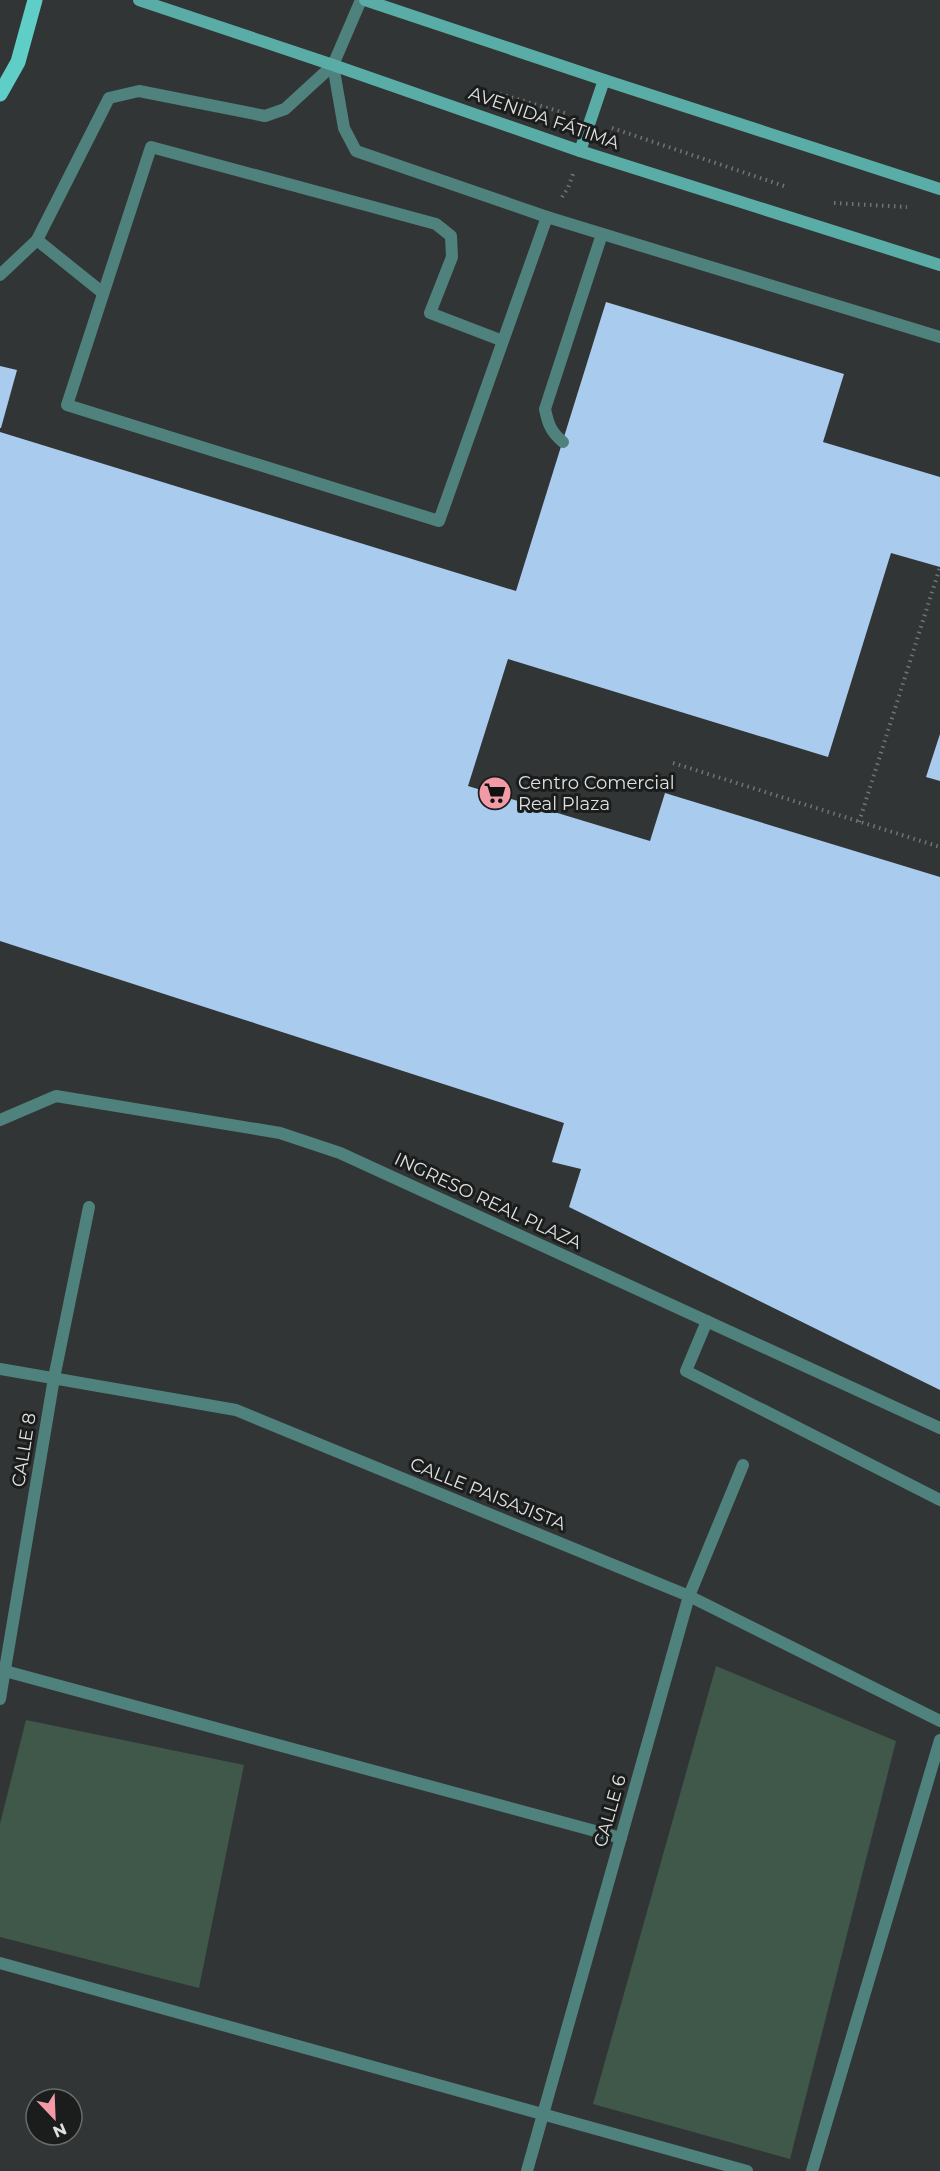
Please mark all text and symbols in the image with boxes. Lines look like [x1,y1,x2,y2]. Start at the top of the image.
street label: AVENIDA FÁTIMA [466,82,622,154]
place label: Centro Comercial Real Plaza [518,772,675,815]
supermarket icon: Centro Comercial Real Plaza [477,775,513,811]
street label: INGRESO REAL PLAZA [391,1148,585,1254]
street label: CALLE 8 [7,1411,41,1489]
street label: CALLE PAISAJISTA [407,1453,569,1535]
street label: CALLE 6 [589,1772,631,1850]
north arrow [24,2087,84,2147]
text: N [50,2119,69,2142]

